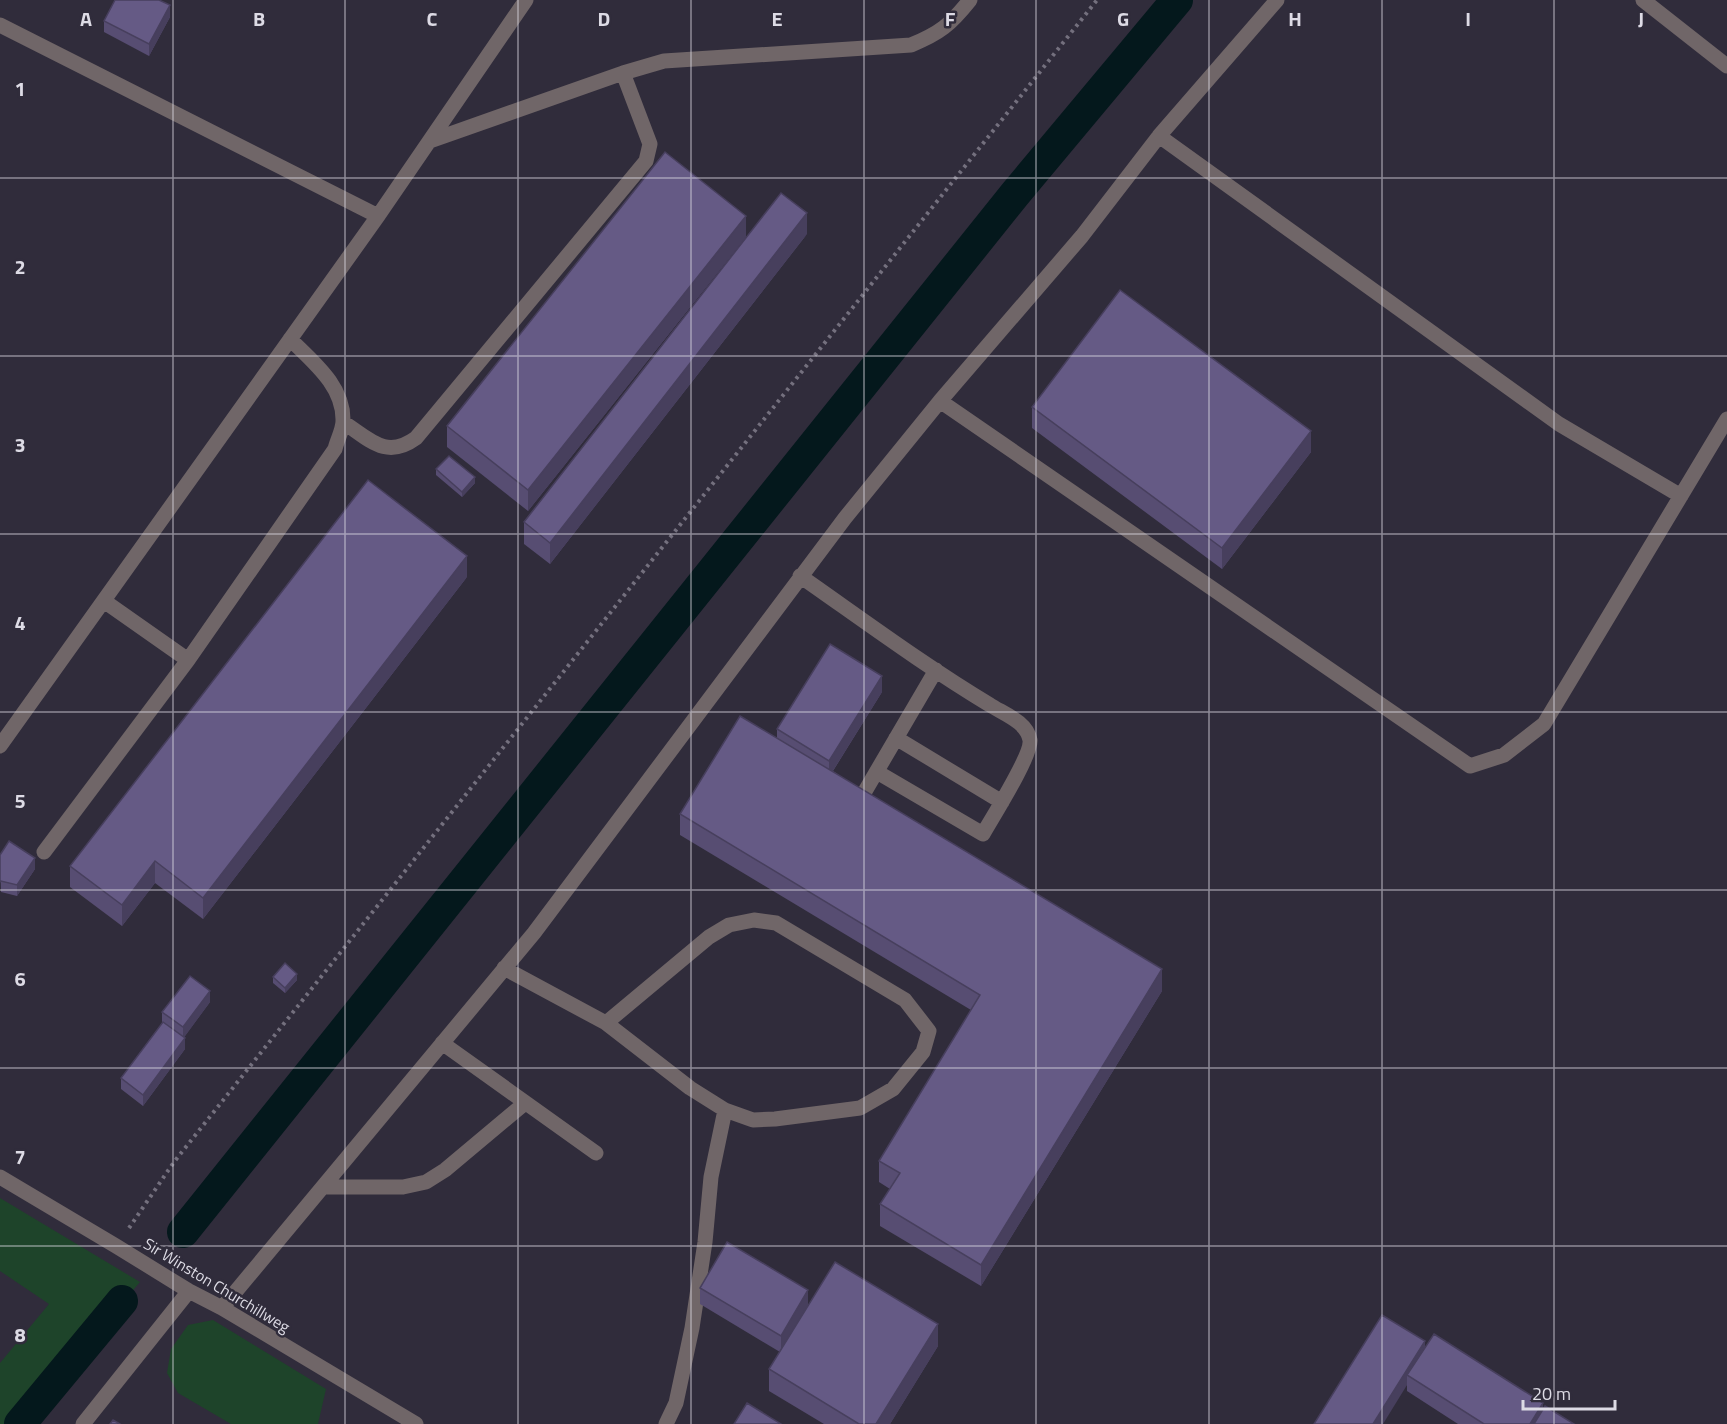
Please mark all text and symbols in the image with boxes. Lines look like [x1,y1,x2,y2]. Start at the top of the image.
text: A [80,3,92,34]
text: B [253,3,265,34]
text: C [427,3,438,34]
text: D [598,3,610,34]
text: E [771,3,783,34]
text: F [945,3,956,34]
text: G [1117,3,1129,34]
text: H [1288,3,1302,34]
text: I [1465,3,1471,34]
text: J [1638,3,1644,34]
text: 1 [14,73,26,104]
text: 2 [14,251,26,282]
text: 3 [14,429,26,460]
text: 4 [14,607,26,638]
text: 5 [14,785,26,816]
text: 6 [14,963,26,994]
text: 7 [14,1141,26,1172]
street label: Sir Winston Churchillweg [139,1232,295,1338]
text: 8 [14,1319,26,1350]
scale bar [1523,1373,1614,1411]
text: 20 m [1532,1380,1571,1407]

